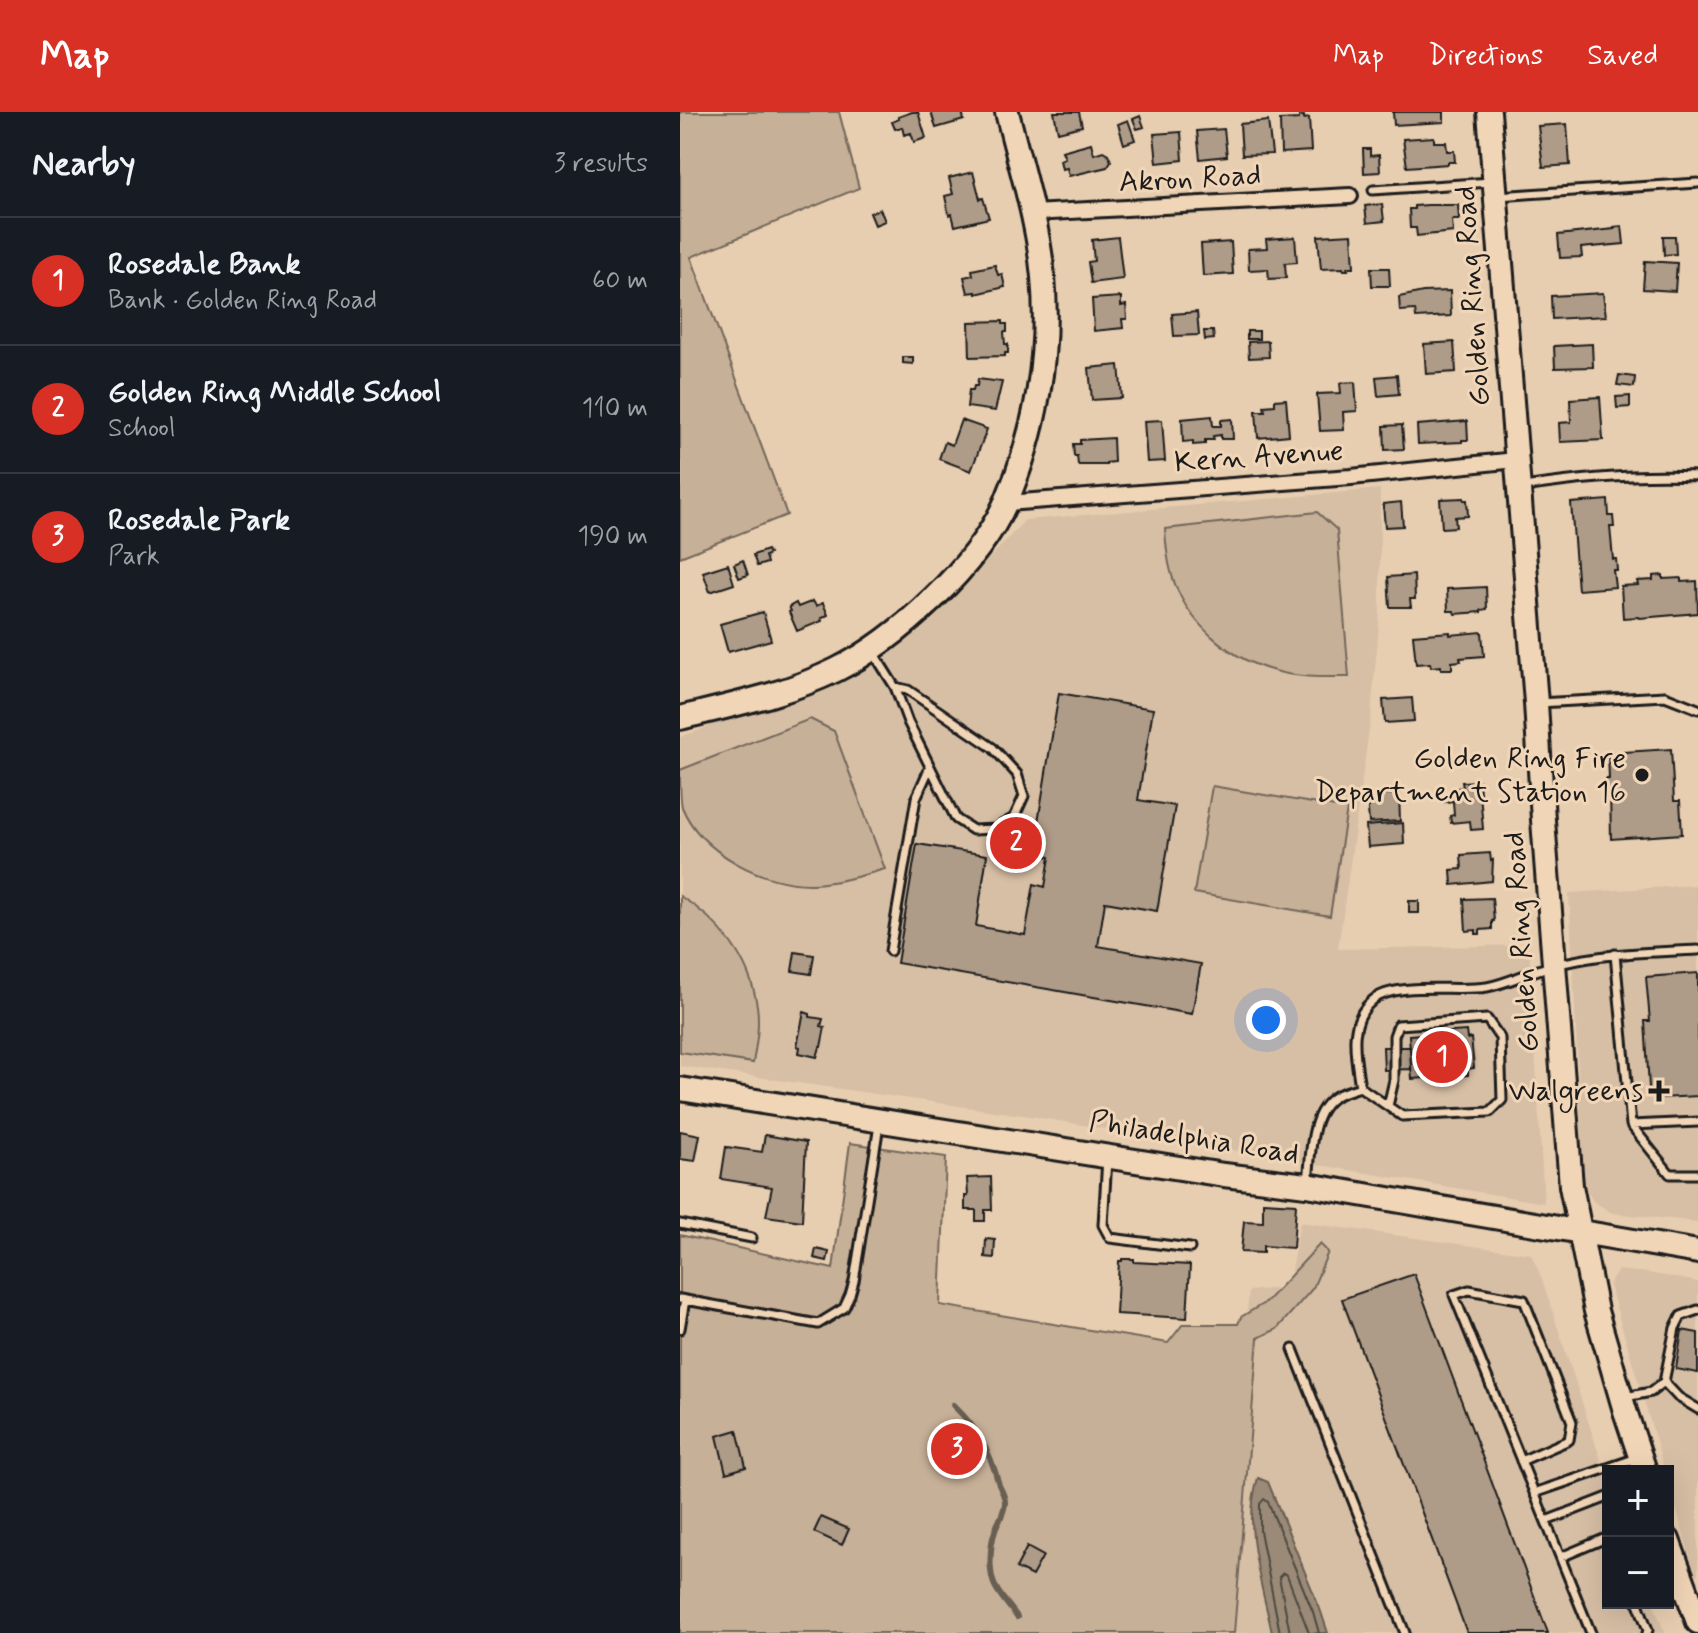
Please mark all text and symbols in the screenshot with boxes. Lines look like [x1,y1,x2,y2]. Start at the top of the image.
text: Map [40,32,110,81]
text: Map [1333,38,1384,75]
text: Directions [1428,38,1543,75]
text: Saved [1587,38,1658,75]
text: Nearby [32,142,136,187]
text: 3 results [554,147,648,181]
street label: Akron Road [1118,156,1262,202]
street label: Golden Ring Road [1446,184,1500,408]
text: Rosedale Bank [108,245,301,284]
text: 1 [52,264,64,298]
text: 60 m [592,264,648,298]
text: Bank · Golden Ring Road [108,284,377,318]
text: Golden Ring Middle School [108,373,441,412]
text: 2 [52,392,64,426]
text: 110 m [582,392,648,426]
text: School [108,412,175,446]
street label: Kern Avenue [1173,432,1345,482]
text: Rosedale Park [108,501,290,540]
text: 3 [52,520,64,554]
text: 190 m [578,520,648,554]
text: Park [108,540,160,574]
place label: Golden Ring Fire Department Station 16 [1315,739,1626,812]
marker: Golden Ring Fire Department Station 16 [1633,766,1651,784]
pin: 2 [990,813,1042,873]
street label: Golden Ring Road [1495,830,1549,1054]
your location [1246,1000,1286,1040]
pin: 1 [1416,1027,1468,1087]
place label: Walgreens [1509,1072,1643,1113]
marker: Walgreens [1650,1082,1668,1100]
street label: Philadelphia Road [1086,1102,1302,1174]
pin: 3 [931,1419,983,1479]
map controls [1602,1465,1674,1609]
button: + [1602,1465,1674,1537]
button: − [1602,1537,1674,1609]

